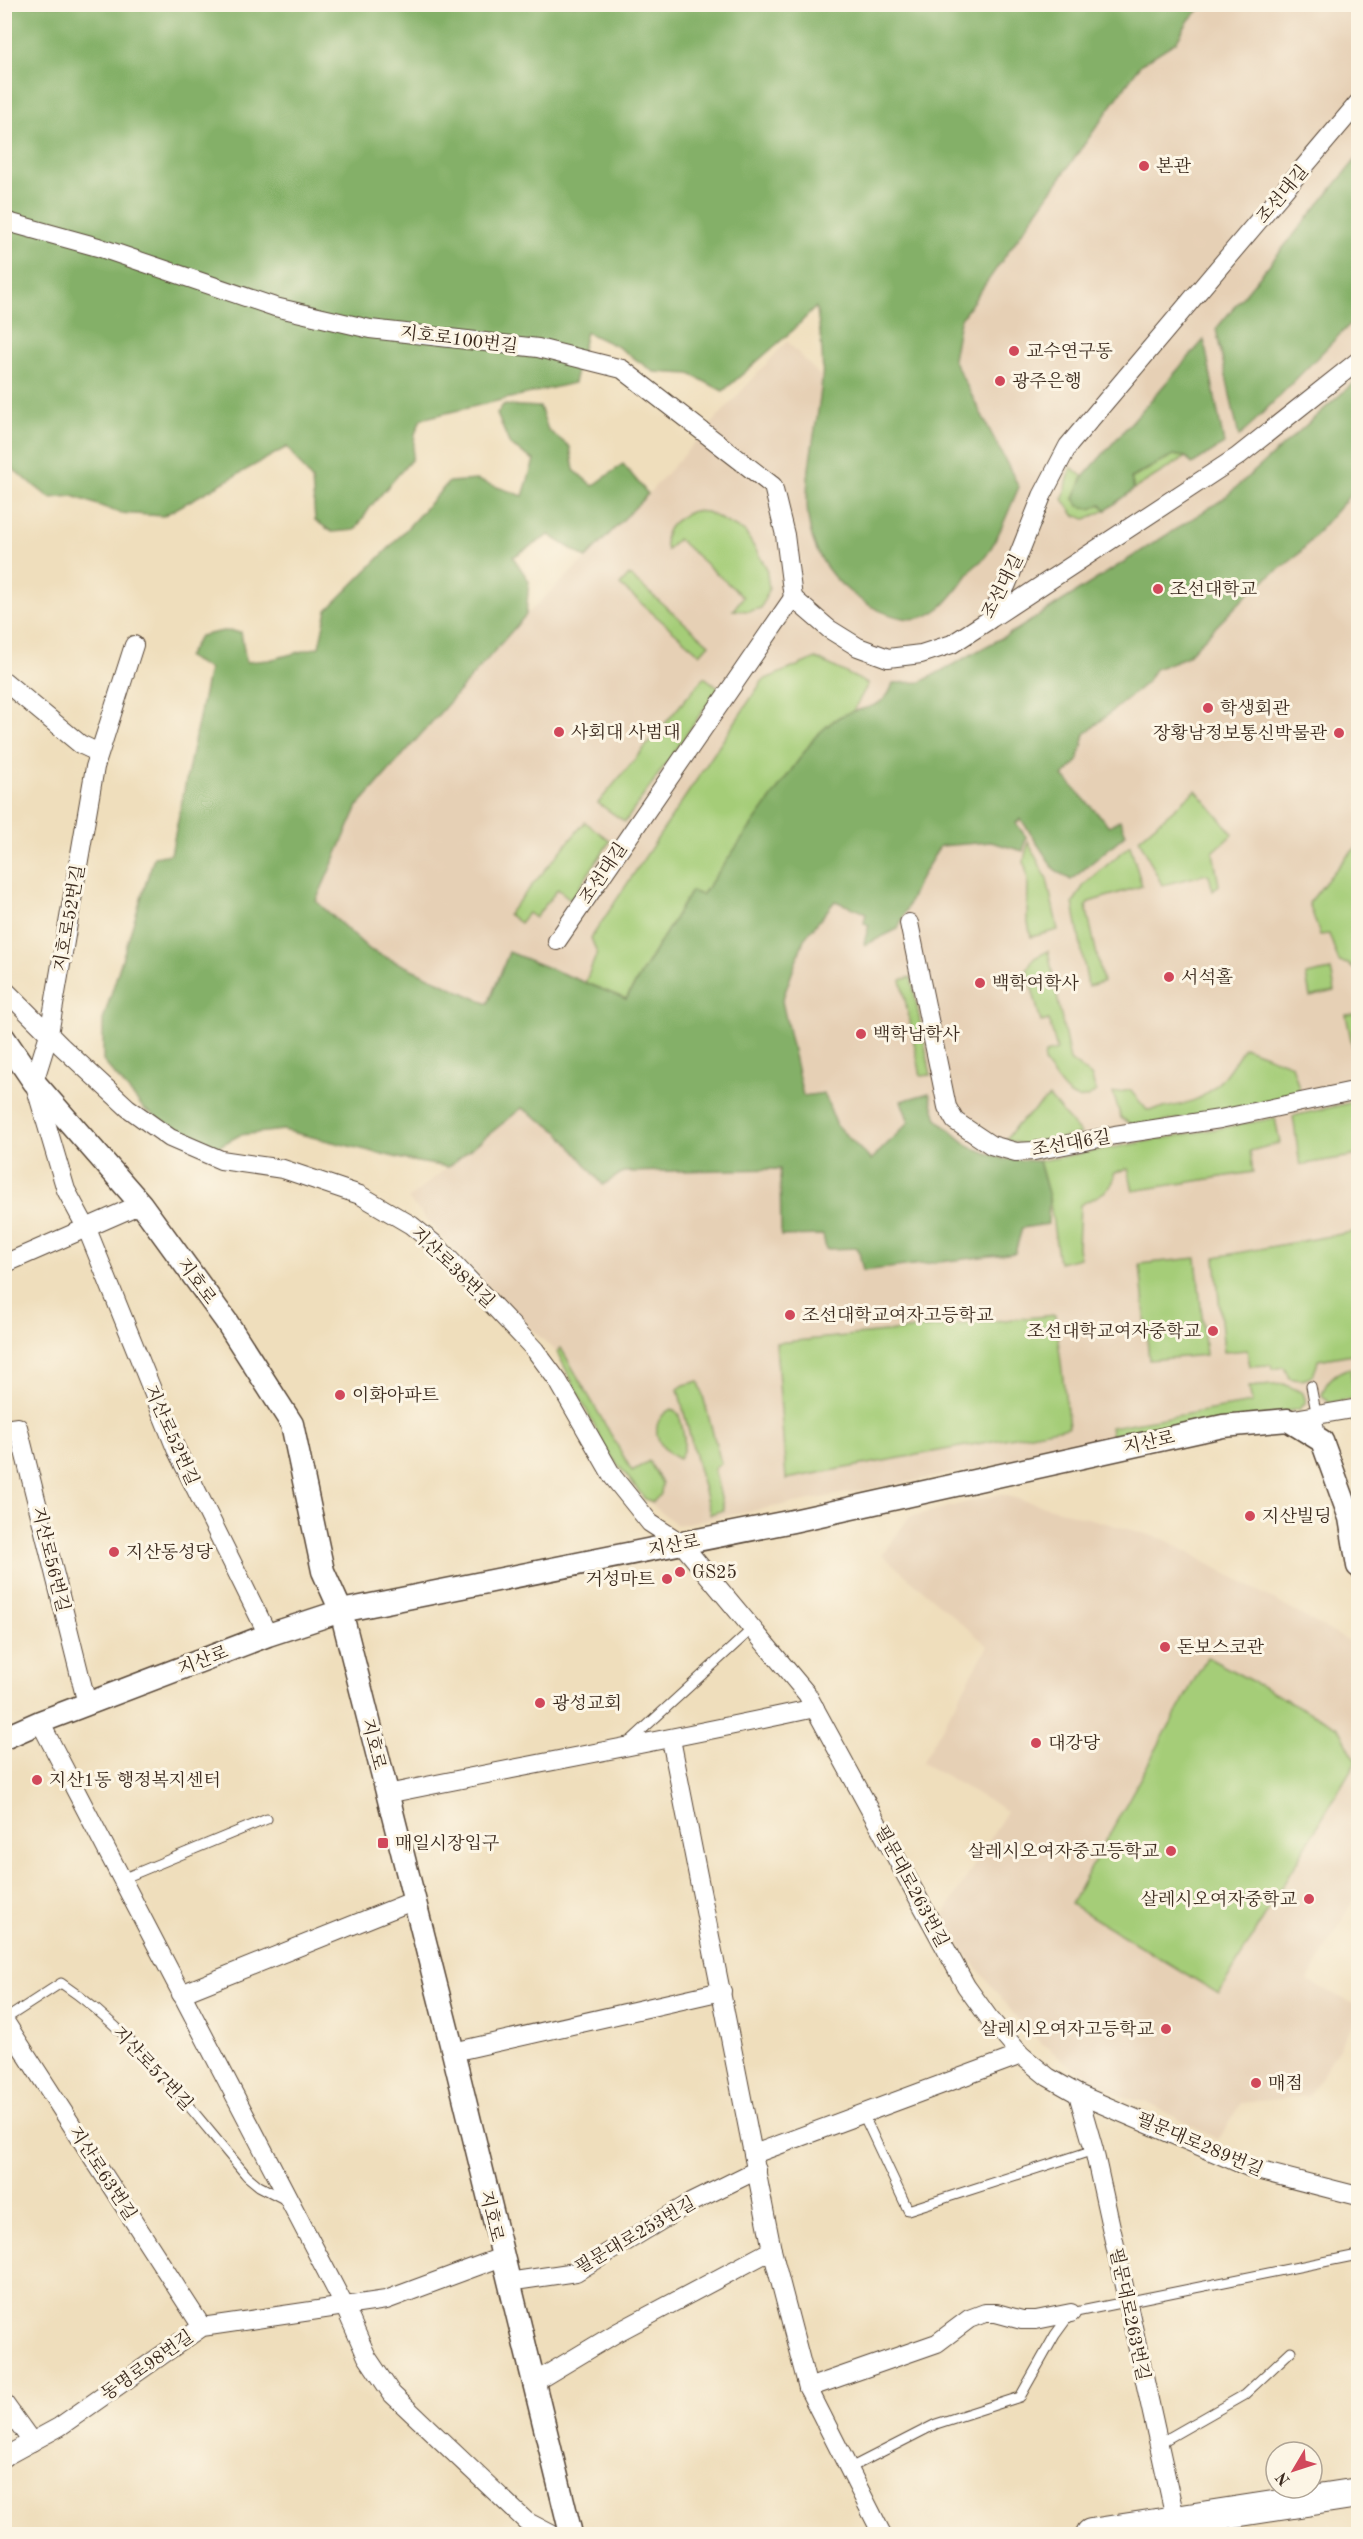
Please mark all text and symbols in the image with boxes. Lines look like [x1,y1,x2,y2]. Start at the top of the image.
place label: 본관 [1156,156,1191,176]
marker: 본관 [1137,159,1151,173]
street label: 조선대길 [1253,162,1312,227]
street label: 지호로100번길 [399,322,519,356]
place label: 교수연구동 [1026,342,1113,361]
marker: 교수연구동 [1007,344,1021,358]
place label: 광주은행 [1012,372,1082,391]
marker: 광주은행 [993,374,1007,388]
street label: 조선대길 [978,551,1027,622]
place label: 조선대학교 [1170,580,1258,599]
marker: 조선대학교 [1151,582,1165,596]
place label: 학생회관 [1220,699,1290,718]
marker: 학생회관 [1201,701,1215,715]
place label: 사회대 사범대 [571,723,680,742]
place label: 장황남정보통신박물관 [1153,723,1328,743]
marker: 사회대 사범대 [552,725,566,739]
marker: 장황남정보통신박물관 [1332,726,1346,740]
street label: 조선대길 [576,839,631,907]
street label: 지호로52번길 [50,863,88,973]
place label: 서석홀 [1181,967,1233,987]
marker: 서석홀 [1162,970,1176,984]
place label: 백학여학사 [992,974,1080,993]
marker: 백학여학사 [973,976,987,990]
place label: 백학남학사 [873,1025,961,1044]
marker: 백학남학사 [854,1027,868,1041]
street label: 조선대6길 [1030,1127,1112,1160]
street label: 지산로38번길 [407,1223,498,1312]
street label: 지호로 [174,1254,220,1308]
place label: 조선대학교여자고등학교 [802,1306,994,1325]
marker: 조선대학교여자고등학교 [783,1308,797,1322]
place label: 조선대학교여자중학교 [1027,1322,1202,1341]
marker: 조선대학교여자중학교 [1206,1324,1220,1338]
street label: 지산로52번길 [141,1382,202,1488]
place label: 이화아파트 [352,1386,440,1405]
marker: 이화아파트 [333,1388,347,1402]
street label: 지산로 [1122,1428,1177,1457]
street label: 지산로56번길 [28,1505,73,1614]
place label: 지산빌딩 [1262,1506,1332,1526]
marker: 지산빌딩 [1243,1509,1257,1523]
street label: 지산로 [647,1531,702,1560]
place label: 지산동성당 [126,1543,214,1562]
marker: 지산동성당 [107,1545,121,1559]
place label: GS25 [692,1564,737,1582]
marker: GS25 [673,1565,687,1579]
place label: 거성마트 [585,1570,656,1589]
marker: 거성마트 [660,1572,674,1586]
place label: 돈보스코관 [1177,1638,1265,1657]
marker: 돈보스코관 [1158,1640,1172,1654]
street label: 지산로 [175,1642,231,1679]
place label: 광성교회 [552,1694,622,1713]
marker: 광성교회 [533,1696,547,1710]
street label: 지호로 [358,1716,390,1772]
place label: 대강당 [1048,1734,1101,1753]
marker: 대강당 [1029,1736,1043,1750]
place label: 지산1동 행정복지센터 [49,1770,221,1790]
marker: 지산1동 행정복지센터 [30,1773,44,1787]
street label: 필문대로263번길 [871,1822,952,1951]
place label: 매일시장입구 [395,1834,499,1853]
marker: 매일시장입구 [376,1836,390,1850]
place label: 살레시오여자중고등학교 [968,1842,1160,1861]
marker: 살레시오여자중고등학교 [1164,1844,1178,1858]
place label: 살레시오여자중학교 [1141,1890,1298,1909]
marker: 살레시오여자중학교 [1302,1892,1316,1906]
place label: 살레시오여자고등학교 [980,2020,1155,2039]
street label: 지산로57번길 [109,2022,196,2114]
marker: 살레시오여자고등학교 [1159,2022,1173,2036]
place label: 매점 [1268,2074,1303,2093]
marker: 매점 [1249,2076,1263,2090]
street label: 필문대로289번길 [1134,2109,1266,2180]
street label: 지산로63번길 [65,2123,140,2224]
street label: 지호로 [476,2188,508,2244]
street label: 필문대로253번길 [572,2193,699,2278]
street label: 필문대로263번길 [1106,2246,1153,2382]
street label: 동명로98번길 [98,2327,197,2404]
north arrow [1264,2440,1324,2500]
text: N [1273,2468,1294,2488]

